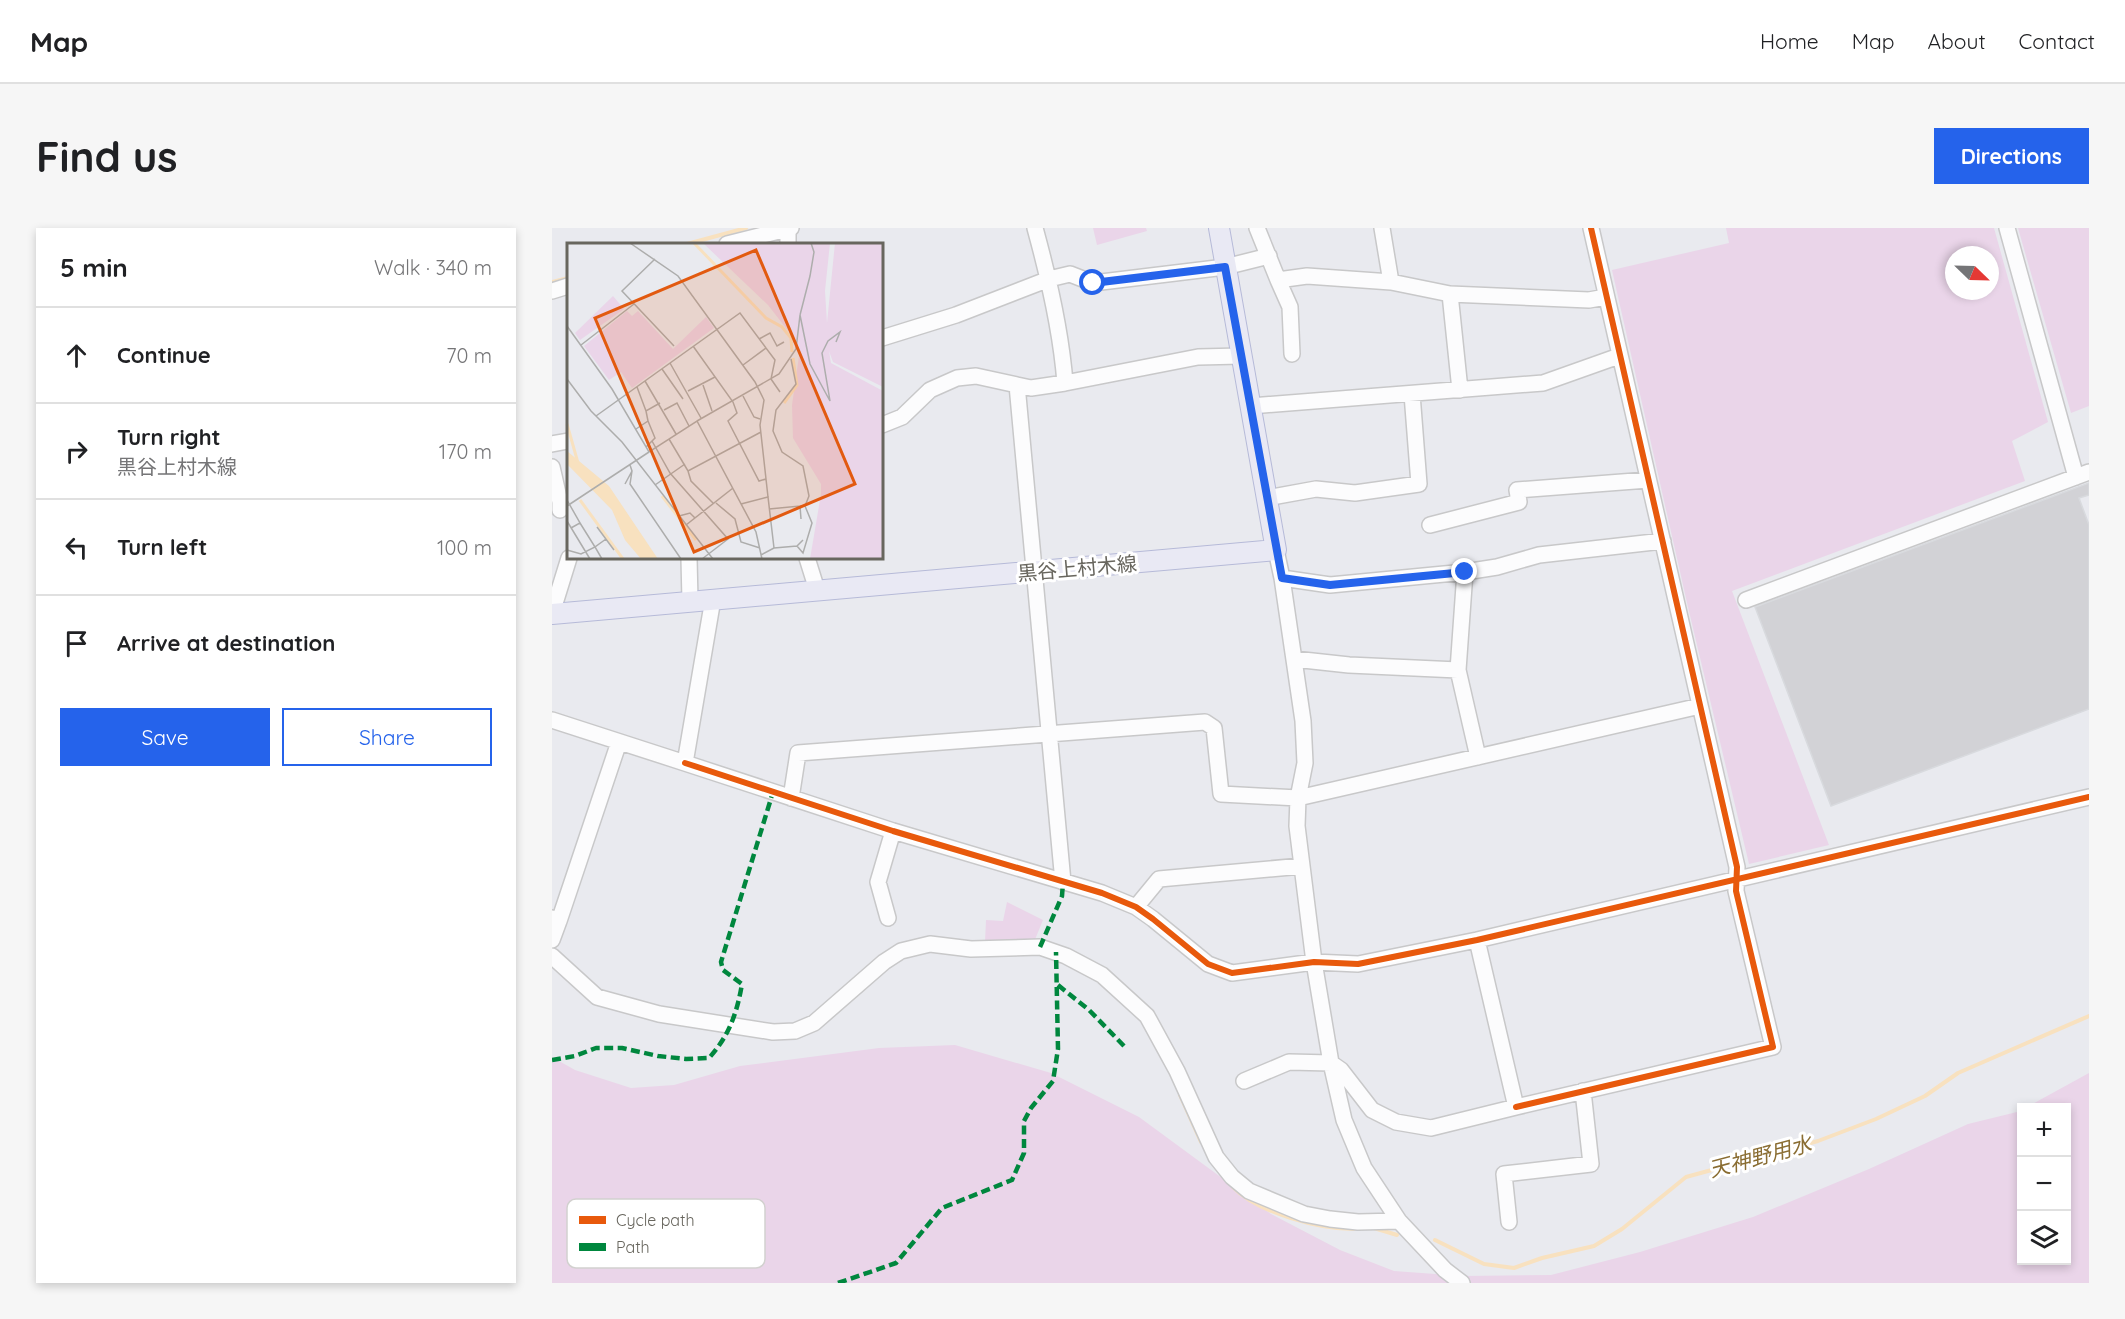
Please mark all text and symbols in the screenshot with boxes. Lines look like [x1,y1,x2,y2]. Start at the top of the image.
text: Map [30,24,88,59]
text: Home [1760,28,1819,54]
text: Map [1852,28,1895,54]
text: About [1928,28,1986,54]
text: Contact [2019,28,2095,54]
button: Directions [1934,128,2089,184]
text: Find us [36,130,178,183]
inset map [567,243,884,560]
north arrow [1945,246,1999,300]
text: 5 min [60,251,128,284]
text: Walk · 340 m [374,255,492,280]
route start [1079,269,1105,295]
icon: ahead [60,339,93,372]
text: Continue [117,341,211,369]
text: 70 m [446,343,492,368]
text: Turn right [117,423,221,451]
icon: right [60,435,93,468]
text: 170 m [439,439,492,464]
text: 黒谷上村木線 [117,454,237,479]
icon: left [60,531,93,564]
text: Turn left [117,533,207,561]
text: 100 m [437,535,492,560]
street label: 黒谷上村木線 [1016,550,1138,586]
route end [1451,558,1477,584]
icon: arrive [60,627,93,660]
text: Arrive at destination [117,629,335,657]
button: Save [60,708,270,766]
button: Share [282,708,492,766]
map controls [2017,1103,2071,1265]
button: + [2017,1103,2071,1157]
water label: 天神野用水 [1706,1129,1816,1182]
button: − [2017,1157,2071,1211]
legend [567,1199,765,1268]
text: Cycle path [616,1210,695,1230]
button: layers [2017,1211,2071,1265]
text: Path [616,1237,650,1257]

